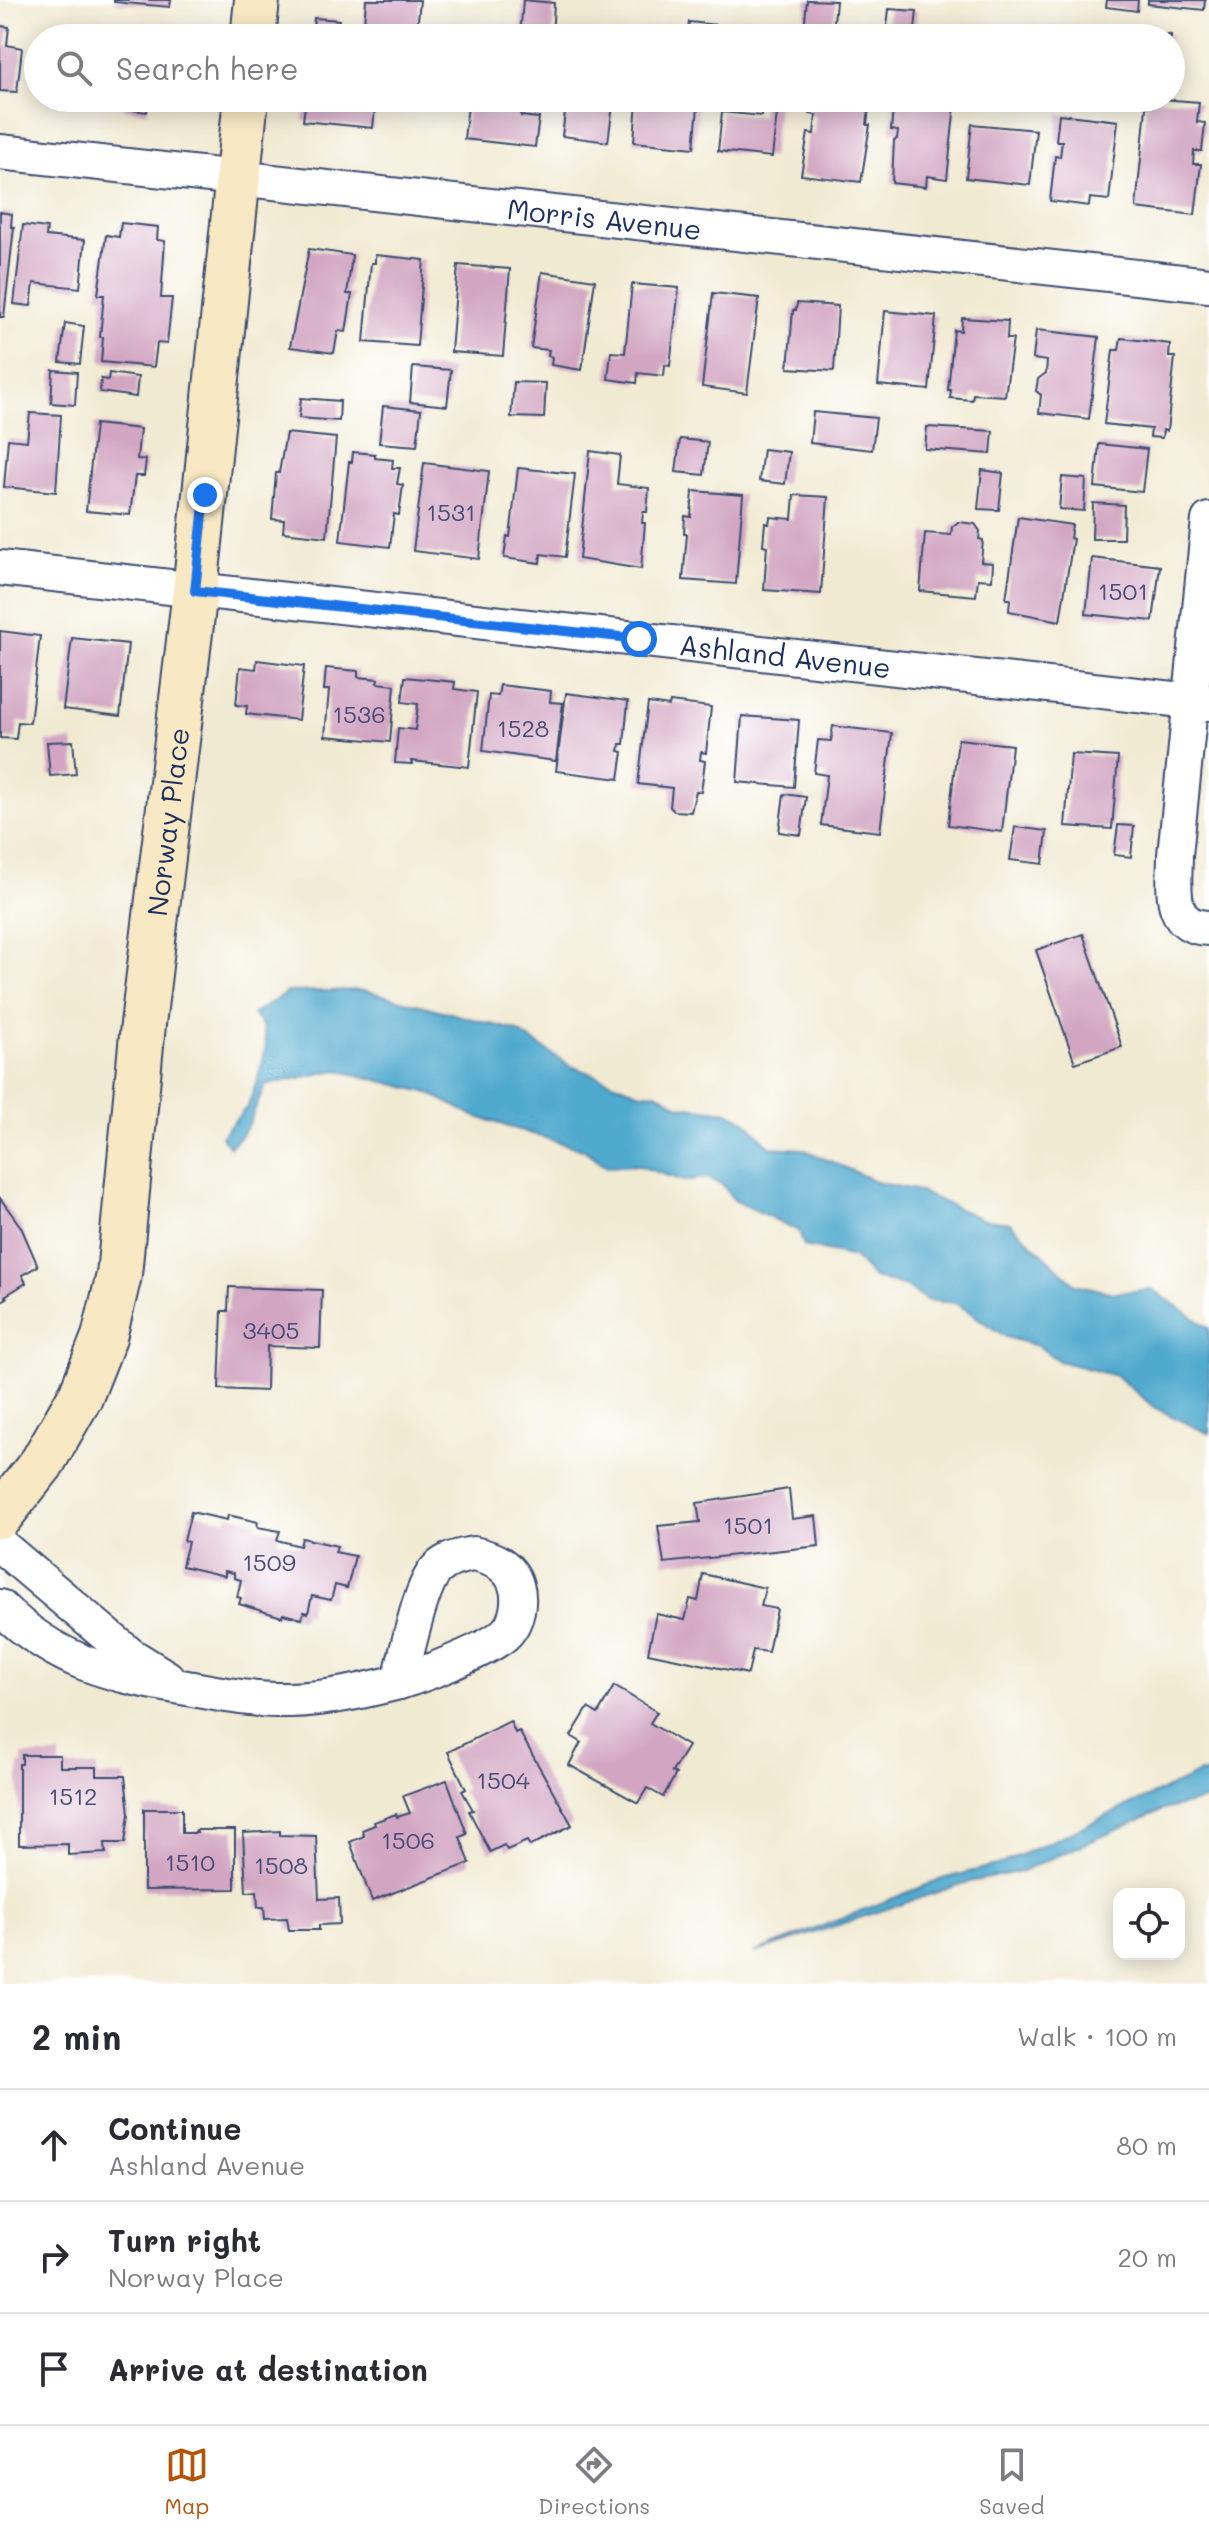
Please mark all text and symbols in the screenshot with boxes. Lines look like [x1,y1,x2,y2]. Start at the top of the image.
search box [24,24,1185,112]
icon: search [52,46,96,90]
text: Search here [116,48,299,88]
street label: Morris Avenue [505,190,703,247]
route end [187,477,223,513]
house number: 1531 [426,496,476,527]
house number: 1501 [1098,575,1148,606]
route start [621,621,657,657]
street label: Ashland Avenue [678,626,893,685]
house number: 1536 [332,698,386,729]
house number: 1528 [497,712,549,743]
street label: Norway Place [138,726,196,918]
house number: 3405 [243,1314,299,1345]
house number: 1501 [723,1509,773,1540]
house number: 1509 [242,1546,296,1577]
house number: 1504 [476,1764,530,1795]
house number: 1512 [49,1780,97,1811]
house number: 1506 [381,1824,435,1855]
house number: 1510 [165,1846,215,1877]
house number: 1508 [254,1849,308,1880]
map controls [1113,1888,1185,1960]
button: locate [1113,1888,1185,1960]
text: 2 min [32,2014,121,2059]
text: Walk · 100 m [1017,2019,1177,2053]
text: Continue [108,2108,241,2148]
icon: ahead [32,2123,76,2167]
text: 80 m [1116,2128,1177,2162]
text: Ashland Avenue [108,2148,305,2182]
text: Turn right [108,2220,261,2260]
icon: right [32,2235,76,2279]
text: 20 m [1117,2240,1177,2274]
text: Norway Place [108,2260,284,2294]
icon: arrive [32,2347,76,2391]
text: Arrive at destination [108,2349,428,2389]
tab: Map [165,2443,209,2520]
tab: Directions [538,2443,650,2520]
tab: Saved [979,2443,1044,2520]

